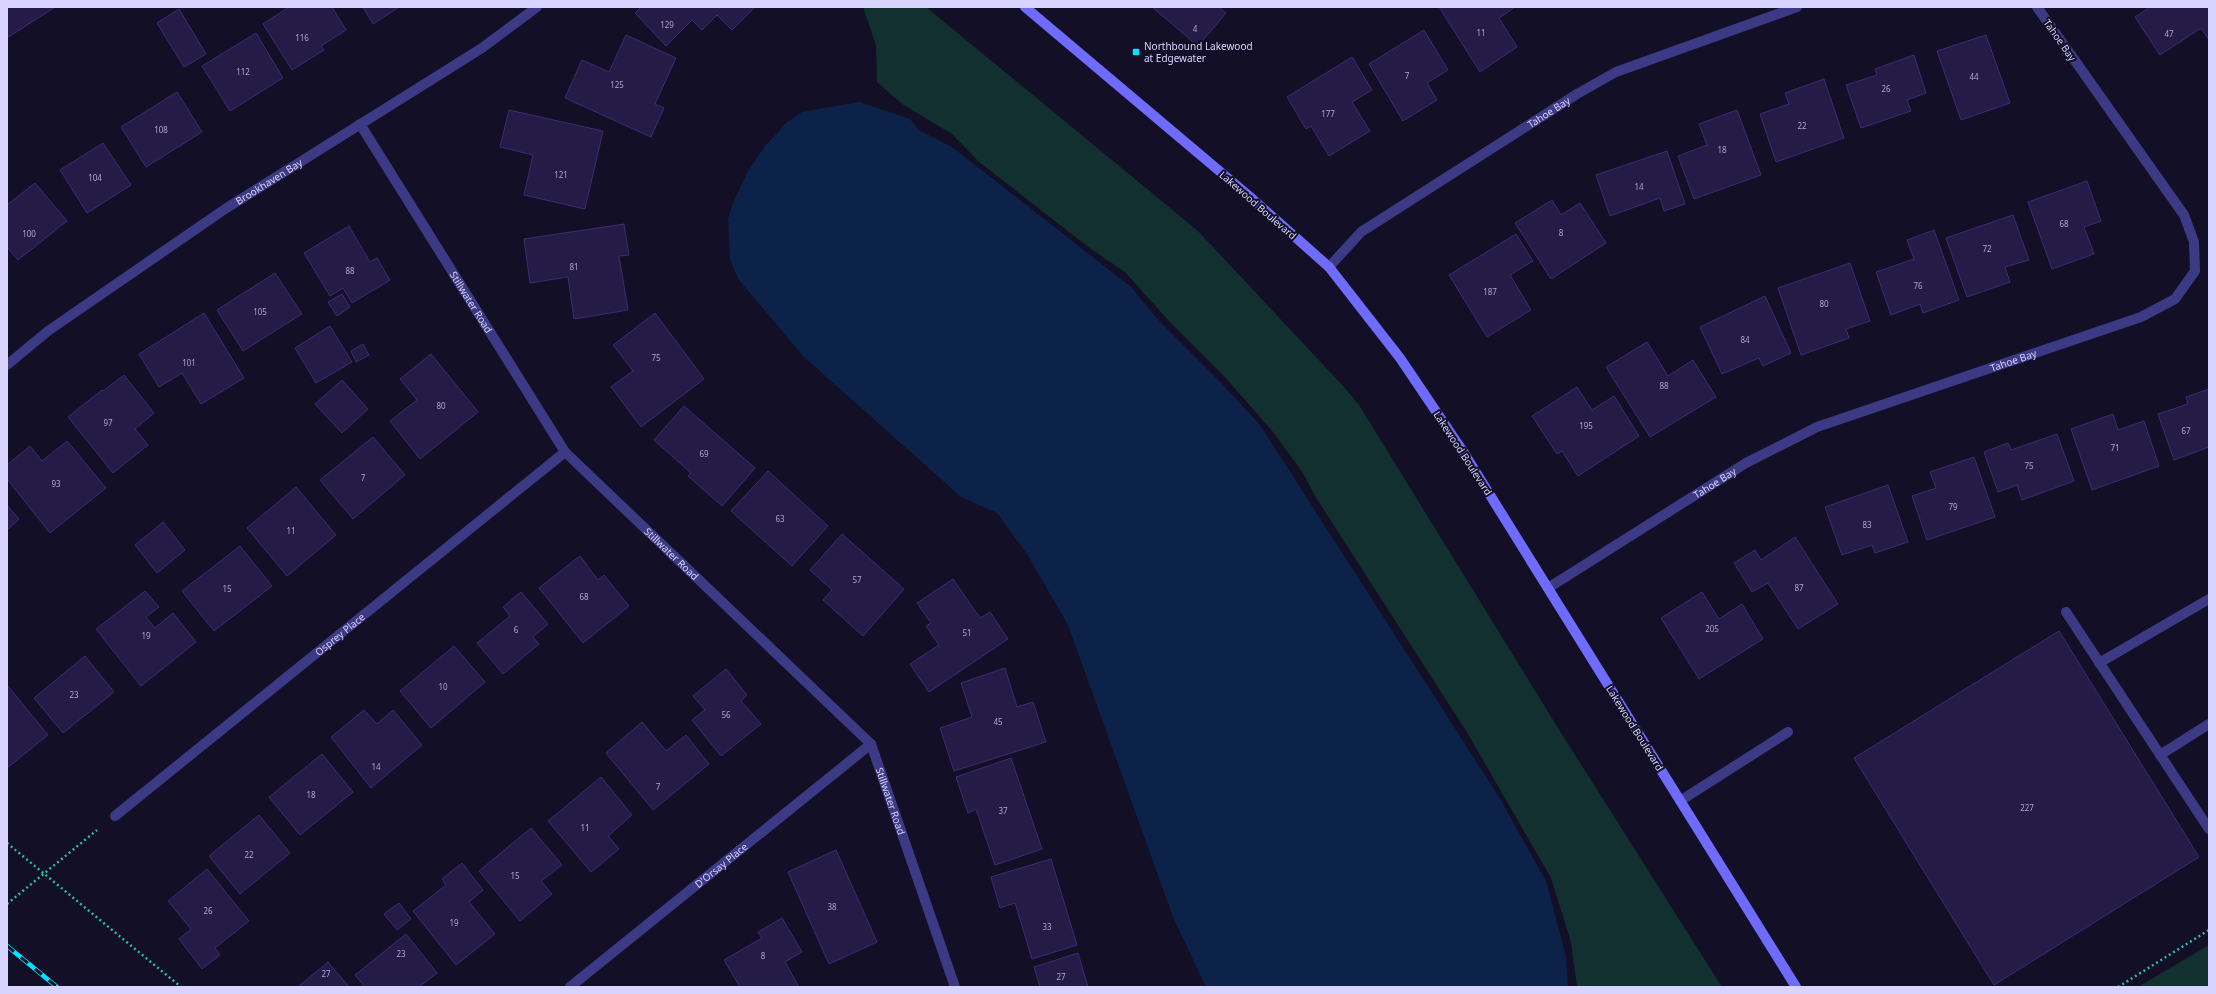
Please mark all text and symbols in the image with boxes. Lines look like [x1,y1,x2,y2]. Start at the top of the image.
street label: Tahoe Bay [2040,16,2080,64]
house number: 129 [660,19,674,30]
house number: 4 [1193,23,1198,34]
house number: 11 [1476,27,1486,38]
house number: 47 [2164,28,2174,39]
house number: 116 [295,32,309,43]
place label: Northbound Lakewood at Edgewater [1144,39,1253,65]
marker: Northbound Lakewood at Edgewater [1131,47,1141,57]
house number: 112 [236,66,250,77]
house number: 7 [1405,70,1410,81]
house number: 44 [1969,71,1979,82]
house number: 125 [610,79,624,90]
house number: 26 [1881,83,1891,94]
street label: Tahoe Bay [1525,93,1573,131]
house number: 177 [1321,108,1335,119]
house number: 22 [1797,120,1807,131]
house number: 108 [154,124,168,135]
house number: 18 [1717,144,1727,155]
street label: Brookhaven Bay [233,155,306,208]
street label: Lakewood Boulevard [1216,168,1300,242]
house number: 121 [554,169,568,180]
house number: 104 [88,172,102,183]
house number: 14 [1634,181,1644,192]
house number: 68 [2059,218,2069,229]
house number: 8 [1559,227,1564,238]
house number: 100 [22,228,36,239]
house number: 72 [1982,243,1992,254]
house number: 81 [569,261,579,272]
house number: 88 [345,265,355,276]
street label: Stillwater Road [447,268,496,336]
house number: 76 [1913,280,1923,291]
house number: 187 [1483,286,1497,297]
house number: 80 [1819,298,1829,309]
house number: 105 [253,306,267,317]
house number: 84 [1740,334,1750,345]
street label: Tahoe Bay [1988,346,2039,375]
house number: 75 [651,352,661,363]
house number: 101 [182,357,196,368]
house number: 88 [1659,380,1669,391]
house number: 80 [436,400,446,411]
street label: Lakewood Boulevard [1430,408,1496,498]
house number: 97 [103,417,113,428]
house number: 195 [1579,420,1593,431]
house number: 67 [2181,425,2191,436]
house number: 71 [2110,442,2120,453]
house number: 69 [699,448,709,459]
house number: 75 [2024,460,2034,471]
street label: Tahoe Bay [1690,464,1739,502]
house number: 7 [361,472,366,483]
house number: 93 [51,478,61,489]
house number: 79 [1948,501,1958,512]
house number: 63 [775,513,785,524]
house number: 83 [1862,519,1872,530]
street label: Stillwater Road [641,524,702,583]
house number: 11 [286,525,296,536]
house number: 57 [852,574,862,585]
house number: 87 [1794,582,1804,593]
house number: 15 [222,583,232,594]
house number: 68 [579,591,589,602]
street label: Osprey Place [312,610,368,659]
house number: 205 [1705,623,1719,634]
house number: 6 [514,624,519,635]
house number: 51 [962,627,972,638]
house number: 19 [141,630,151,641]
house number: 10 [438,681,448,692]
street label: Lakewood Boulevard [1603,683,1667,773]
house number: 23 [69,689,79,700]
house number: 56 [721,709,731,720]
house number: 45 [993,716,1003,727]
house number: 14 [371,761,381,772]
street label: Stillwater Road [873,765,909,837]
house number: 7 [656,781,661,792]
house number: 18 [306,789,316,800]
house number: 227 [2020,802,2034,813]
house number: 37 [998,805,1008,816]
house number: 11 [580,822,590,833]
street label: D'Orsay Place [692,839,751,891]
house number: 22 [244,849,254,860]
house number: 15 [510,870,520,881]
house number: 38 [827,901,837,912]
house number: 26 [203,905,213,916]
house number: 19 [449,917,459,928]
house number: 33 [1042,921,1052,932]
house number: 23 [396,948,406,959]
house number: 8 [761,950,766,961]
house number: 27 [321,968,331,979]
house number: 27 [1056,971,1066,982]

